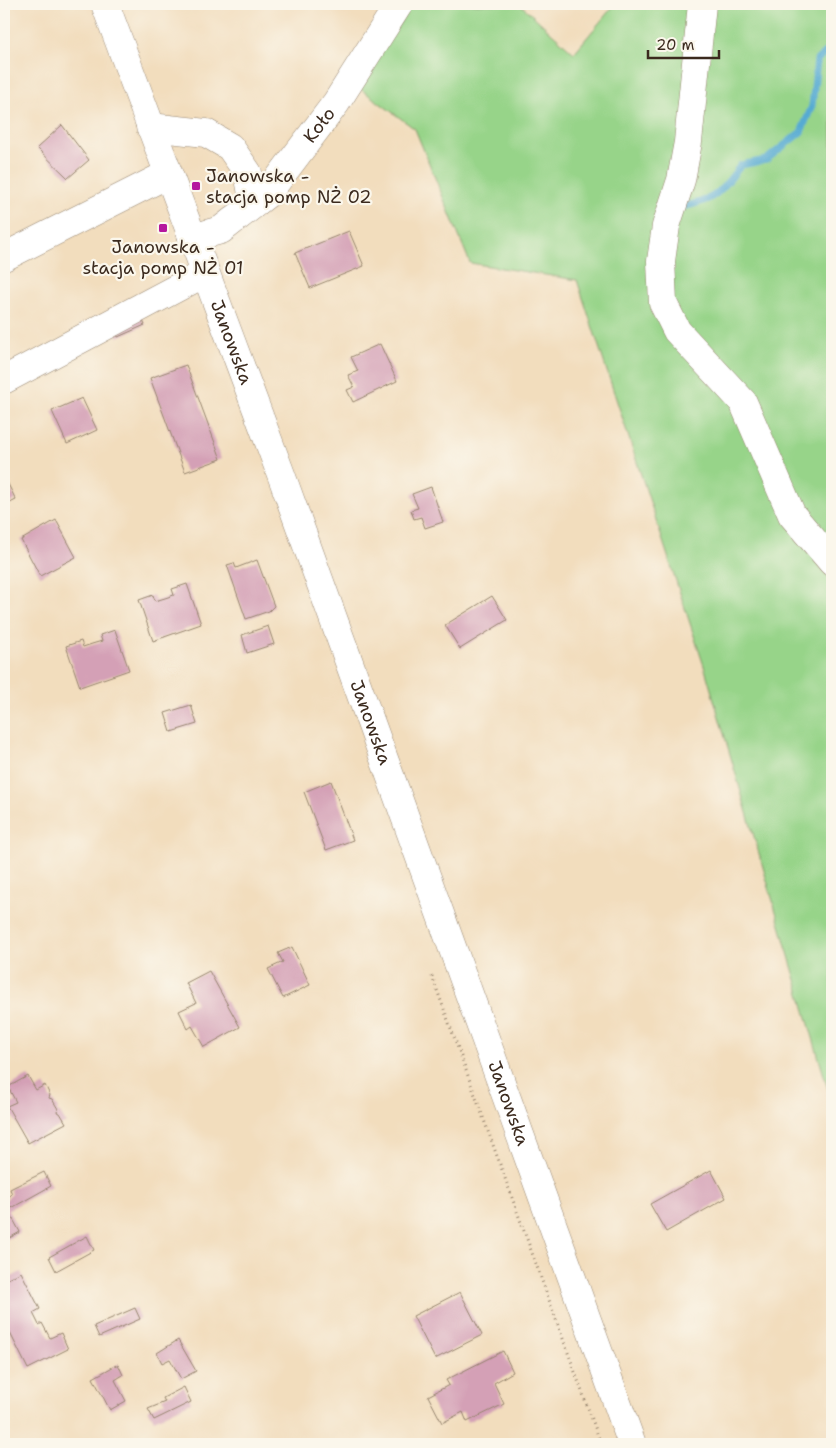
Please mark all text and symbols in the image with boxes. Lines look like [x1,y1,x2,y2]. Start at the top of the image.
scale bar [648,28,720,60]
text: 20 m [656,35,695,55]
street label: Koło [298,102,341,148]
place label: Janowska - stacja pomp NŻ 02 [206,164,372,209]
marker: Janowska - stacja pomp NŻ 02 [190,180,202,192]
marker: Janowska - stacja pomp NŻ 01 [157,222,169,234]
place label: Janowska - stacja pomp NŻ 01 [82,235,244,280]
street label: Janowska [205,296,258,388]
street label: Janowska [344,677,397,768]
street label: Janowska [482,1057,535,1149]

